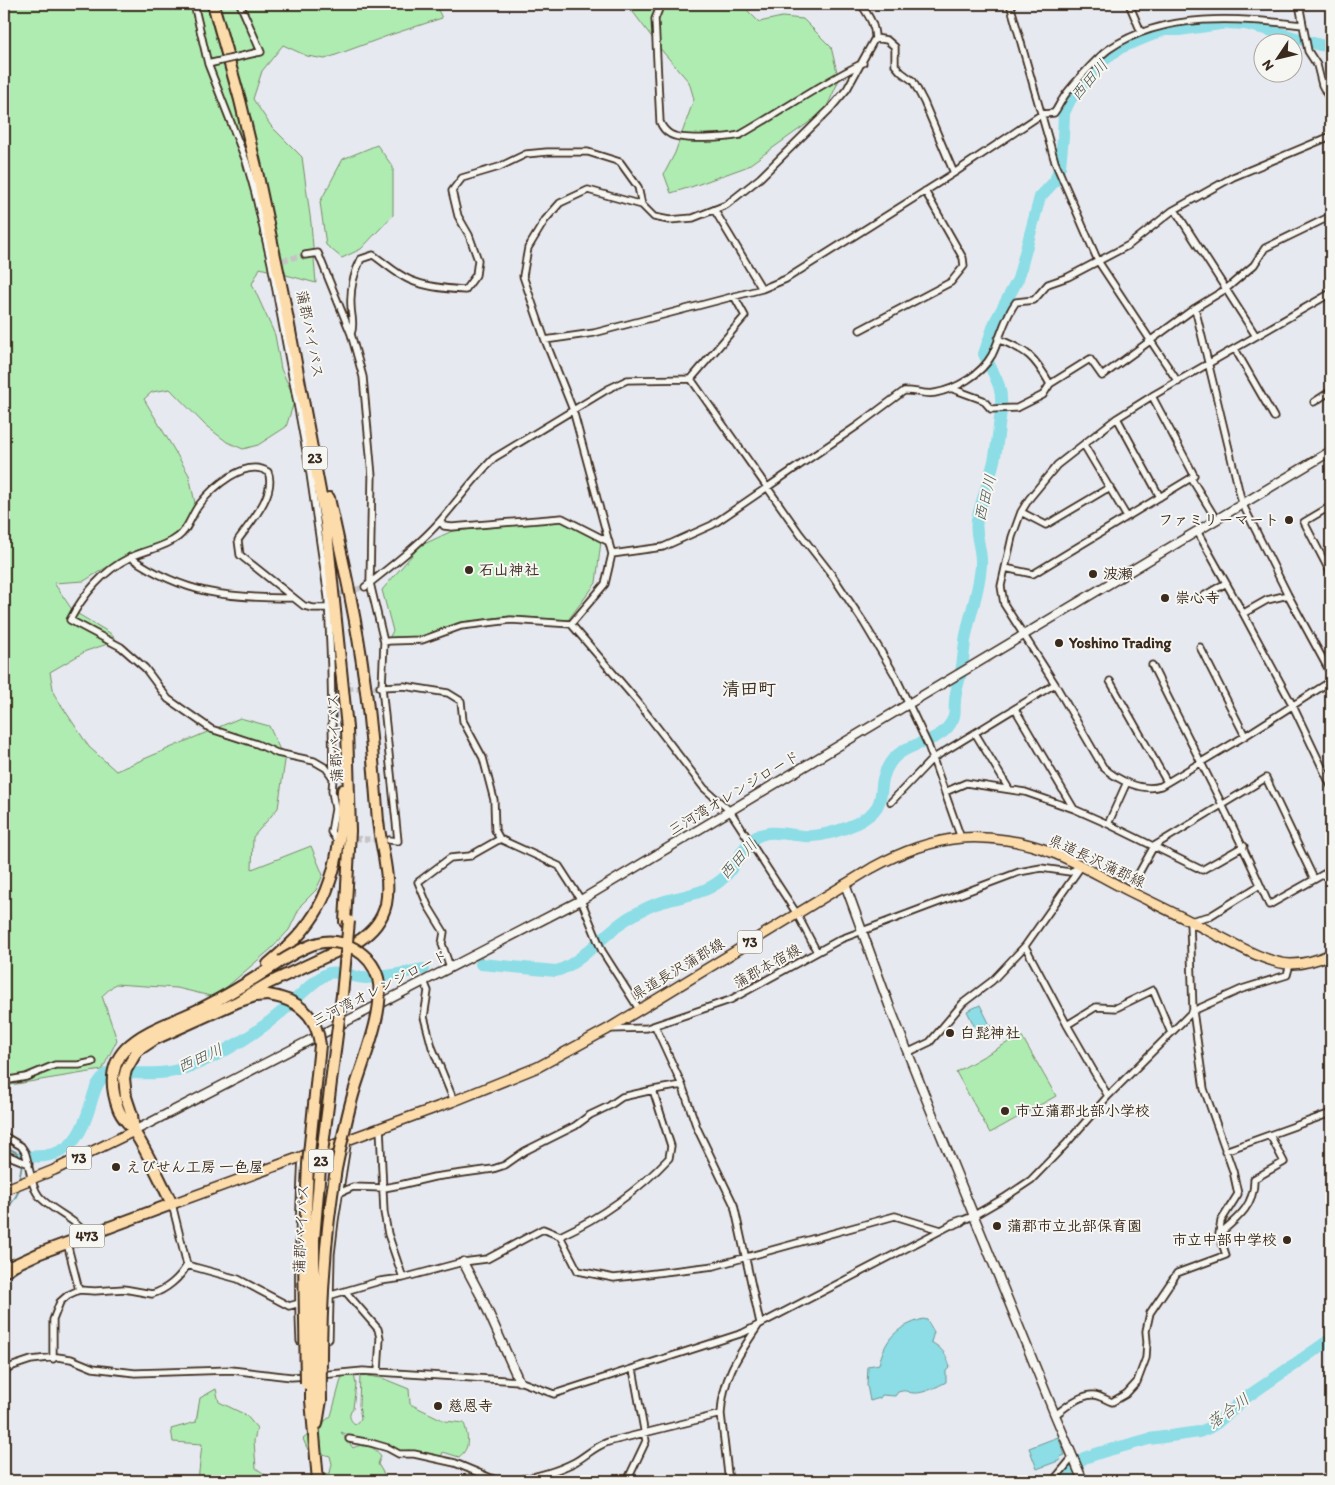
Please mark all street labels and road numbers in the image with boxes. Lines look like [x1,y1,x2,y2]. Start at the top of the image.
street label: 蒲郡バイパス [293,288,327,380]
road number: 23 [302,446,328,469]
street label: 蒲郡バイパス [324,693,346,783]
street label: 三河湾オレンジロード [665,747,803,839]
street label: 県道長沢蒲郡線 [1046,831,1148,891]
road number: 73 [738,930,762,954]
street label: 県道長沢蒲郡線 [628,934,728,1004]
street label: 蒲郡本宿線 [730,940,804,992]
street label: 三河湾オレンジロード [309,946,451,1030]
road number: 73 [66,1146,92,1170]
road number: 23 [308,1150,334,1172]
street label: 蒲郡バイパス [290,1184,312,1274]
road number: 473 [70,1224,104,1248]

